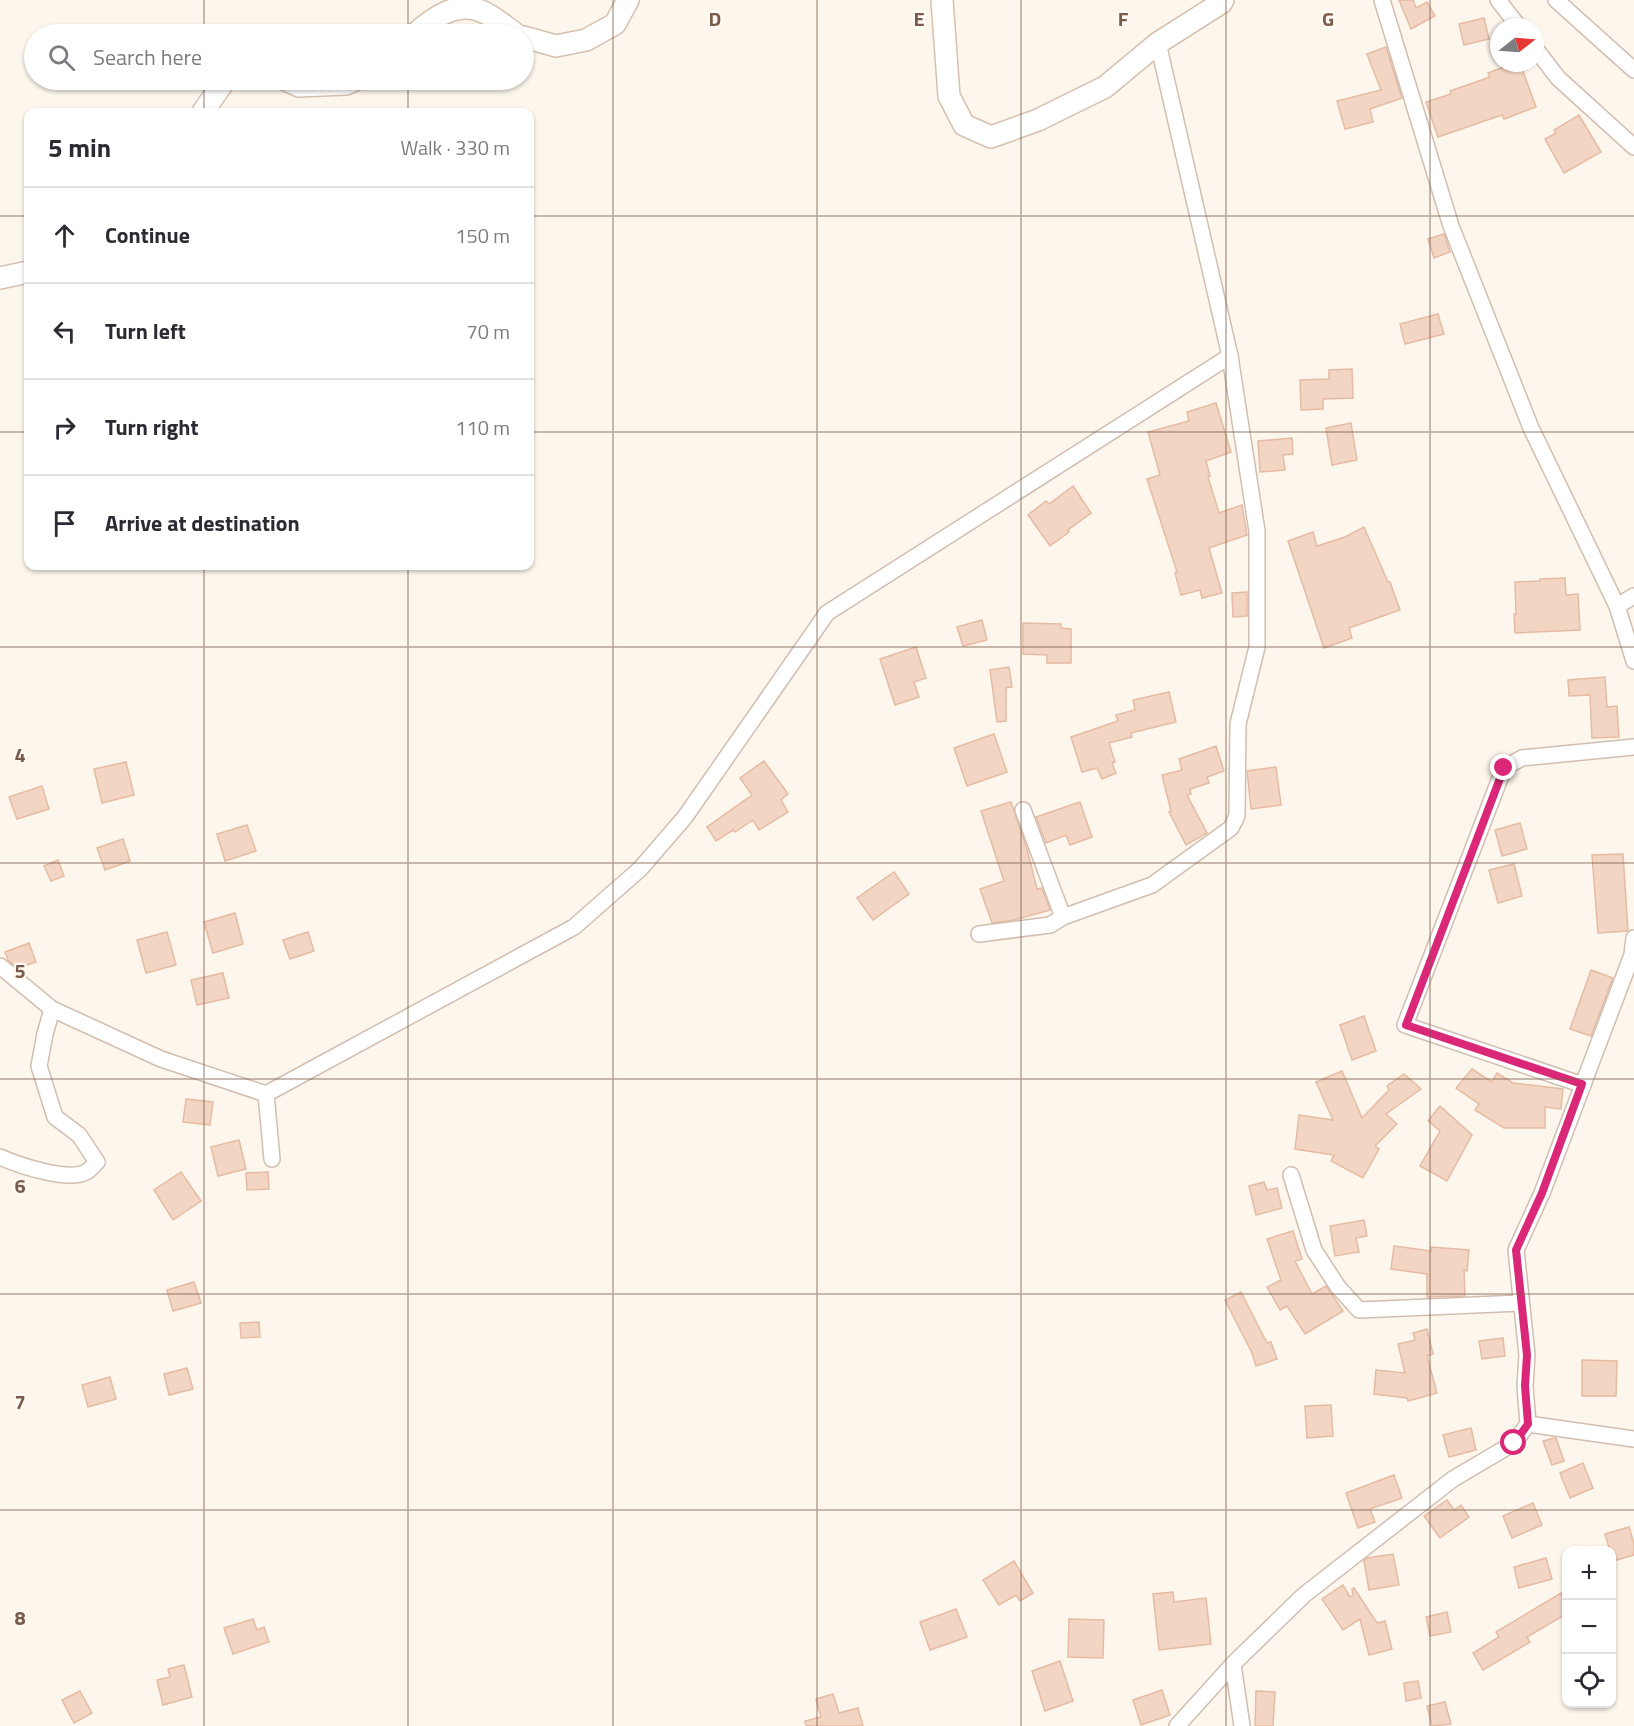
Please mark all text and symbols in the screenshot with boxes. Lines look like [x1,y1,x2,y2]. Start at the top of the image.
text: D [709,3,721,34]
text: E [913,3,925,34]
text: F [1118,3,1129,34]
text: G [1322,3,1334,34]
north arrow [1490,18,1544,72]
search box [24,24,534,90]
text: Search here [93,40,202,74]
icon: search [45,41,78,74]
text: 5 min [48,128,111,167]
text: Walk · 330 m [401,132,510,163]
text: Continue [105,218,190,252]
icon: ahead [48,219,81,252]
text: 150 m [455,220,510,251]
text: Turn left [105,314,186,348]
icon: left [48,315,81,348]
text: 70 m [466,316,510,347]
text: Turn right [105,410,199,444]
icon: right [48,411,81,444]
text: 110 m [455,412,510,443]
text: Arrive at destination [105,506,300,540]
icon: arrive [48,507,81,540]
text: 4 [14,739,26,770]
route end [1490,754,1516,780]
text: 5 [14,955,26,986]
text: 6 [14,1170,26,1201]
text: 7 [14,1386,26,1417]
route start [1500,1429,1526,1455]
map controls [1562,1546,1616,1708]
button: + [1562,1546,1616,1600]
button: − [1562,1600,1616,1654]
text: 8 [14,1602,26,1633]
button: locate [1562,1654,1616,1708]

